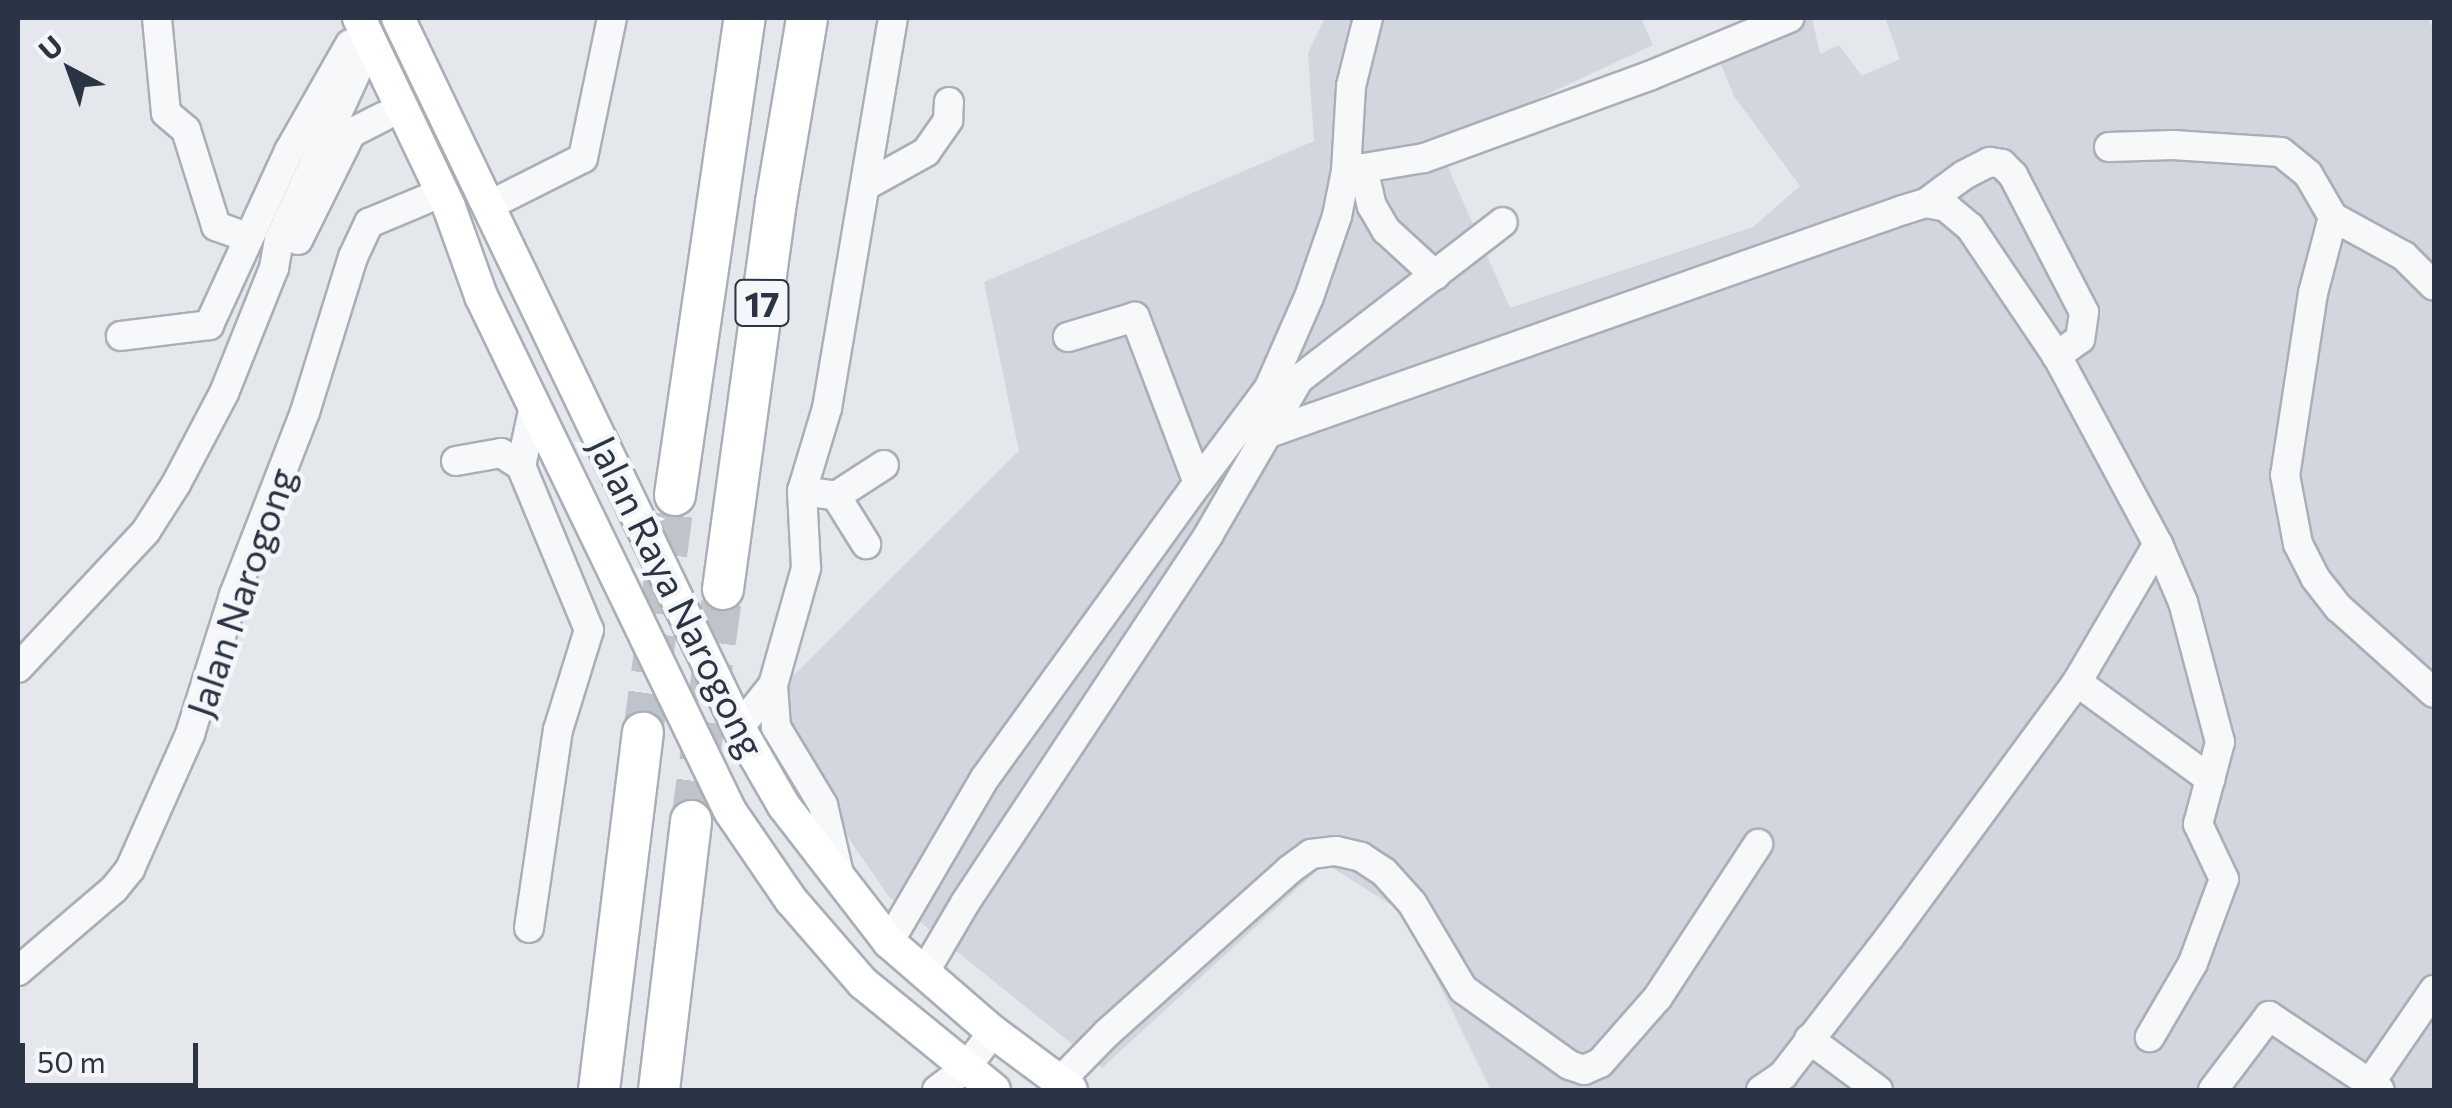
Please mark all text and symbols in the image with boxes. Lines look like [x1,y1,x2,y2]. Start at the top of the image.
north arrow [20,20,120,120]
text: U [31,28,69,67]
road number: 17 [732,273,792,333]
street label: Jalan Raya Narogong [580,428,776,764]
street label: Jalan Narogong [176,461,304,723]
scale bar [25,1023,202,1085]
text: 50 m [37,1042,106,1079]

